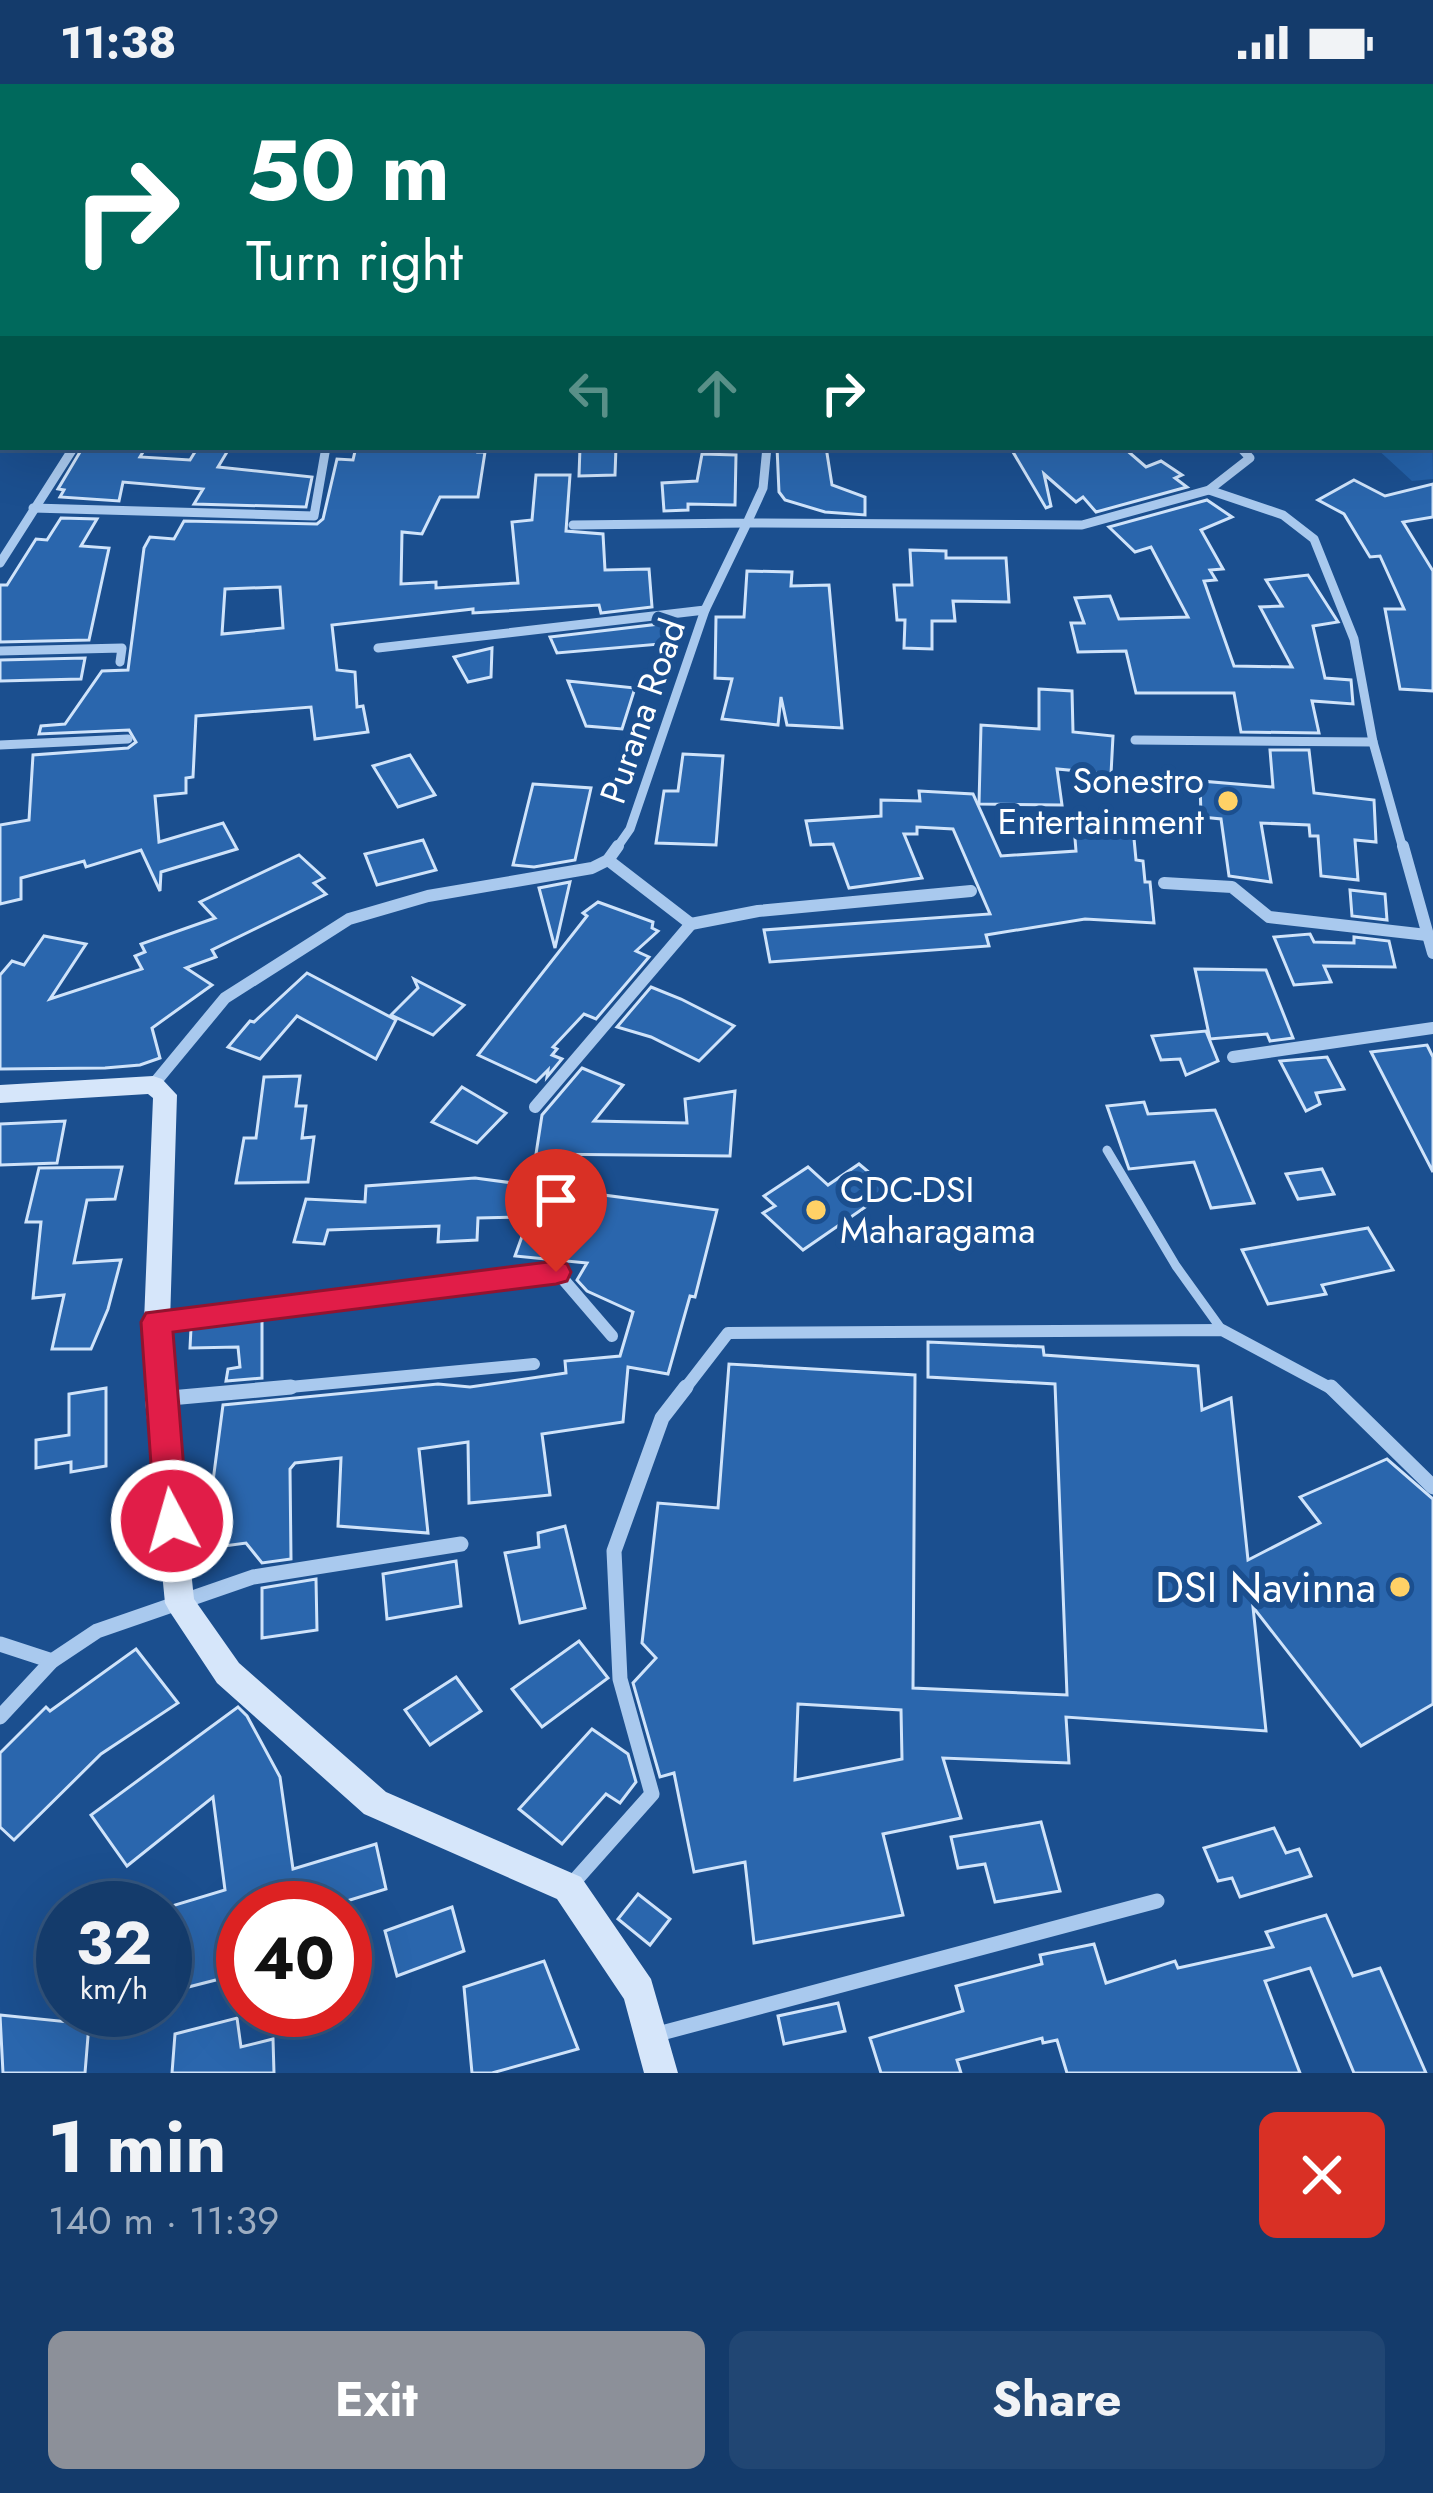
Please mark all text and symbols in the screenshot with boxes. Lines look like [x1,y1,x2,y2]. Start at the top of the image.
text: 11:38 [60,10,176,75]
text: 50 m [246,110,450,232]
icon: right [48,132,204,288]
text: Turn right [246,222,463,300]
icon: left [558,360,624,426]
icon: ahead [684,360,750,426]
icon: right [810,360,876,426]
street label: Purana Road [586,612,698,810]
place label: Sonestro Entertainment [997,754,1204,847]
marker: Sonestro Entertainment [1215,788,1241,814]
pin [505,1149,607,1272]
place label: CDC-DSI Maharagama [840,1163,1036,1256]
icon: arrive [523,1167,589,1233]
marker: CDC-DSI Maharagama [803,1197,829,1223]
position arrow [109,1458,235,1584]
place label: DSI Navinna [1155,1557,1376,1618]
marker: DSI Navinna [1387,1574,1413,1600]
speed limit sign: 40 [216,1881,372,2037]
text: 32 [76,1900,152,1987]
text: km/h [80,1967,148,2010]
text: 1 min [48,2095,227,2199]
button: close [1259,2112,1385,2238]
text: 140 m · 11:39 [48,2192,279,2249]
button: Exit [48,2331,705,2469]
button: Share [729,2331,1385,2469]

